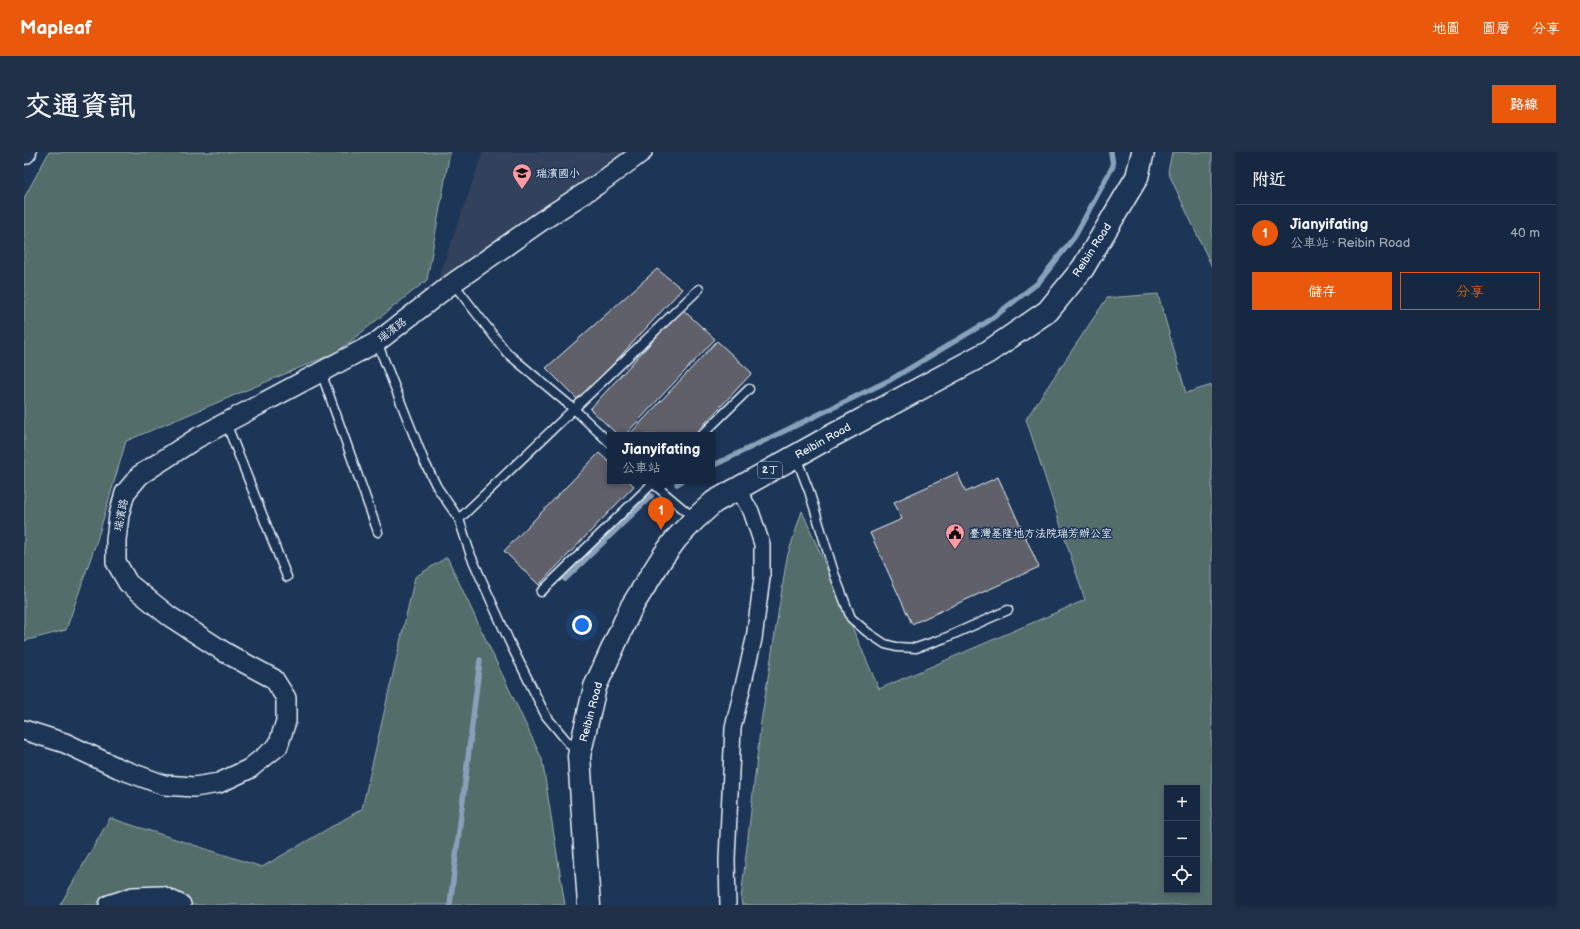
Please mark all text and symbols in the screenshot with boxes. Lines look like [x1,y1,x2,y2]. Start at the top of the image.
text: Mapleaf [20,17,92,40]
text: 地圖 [1432,20,1460,37]
text: 圖層 [1482,20,1510,37]
text: 分享 [1532,20,1560,37]
button: 路線 [1492,85,1556,123]
text: 交通資訊 [24,90,136,123]
school or university icon: 瑞濱國小 [511,162,533,190]
place label: 瑞濱國小 [536,167,580,180]
text: 附近 [1252,170,1286,190]
text: Jianyifating [1290,215,1368,234]
street label: Reibin Road [1070,221,1114,279]
text: 1 [1262,225,1268,241]
text: 40 m [1510,225,1540,241]
text: 公車站 · Reibin Road [1290,235,1410,251]
button: 儲存 [1252,272,1392,310]
button: 分享 [1400,272,1540,310]
street label: 瑞濱路 [375,315,409,345]
street label: Reibin Road [793,420,853,462]
popup [607,432,715,484]
text: Jianyifating [622,440,700,459]
text: 公車站 [622,460,661,476]
road number: 2丁 [758,462,782,478]
pin: 1 [648,497,674,530]
street label: 瑞濱路 [111,498,131,532]
public building icon: 臺灣基隆地方法院瑞芳辦公室 [944,522,966,550]
place label: 臺灣基隆地方法院瑞芳辦公室 [969,527,1112,540]
your location [572,615,592,635]
street label: Reibin Road [577,681,605,743]
map controls [1164,785,1200,893]
button: + [1164,785,1200,821]
button: − [1164,821,1200,857]
button: locate [1164,857,1200,893]

